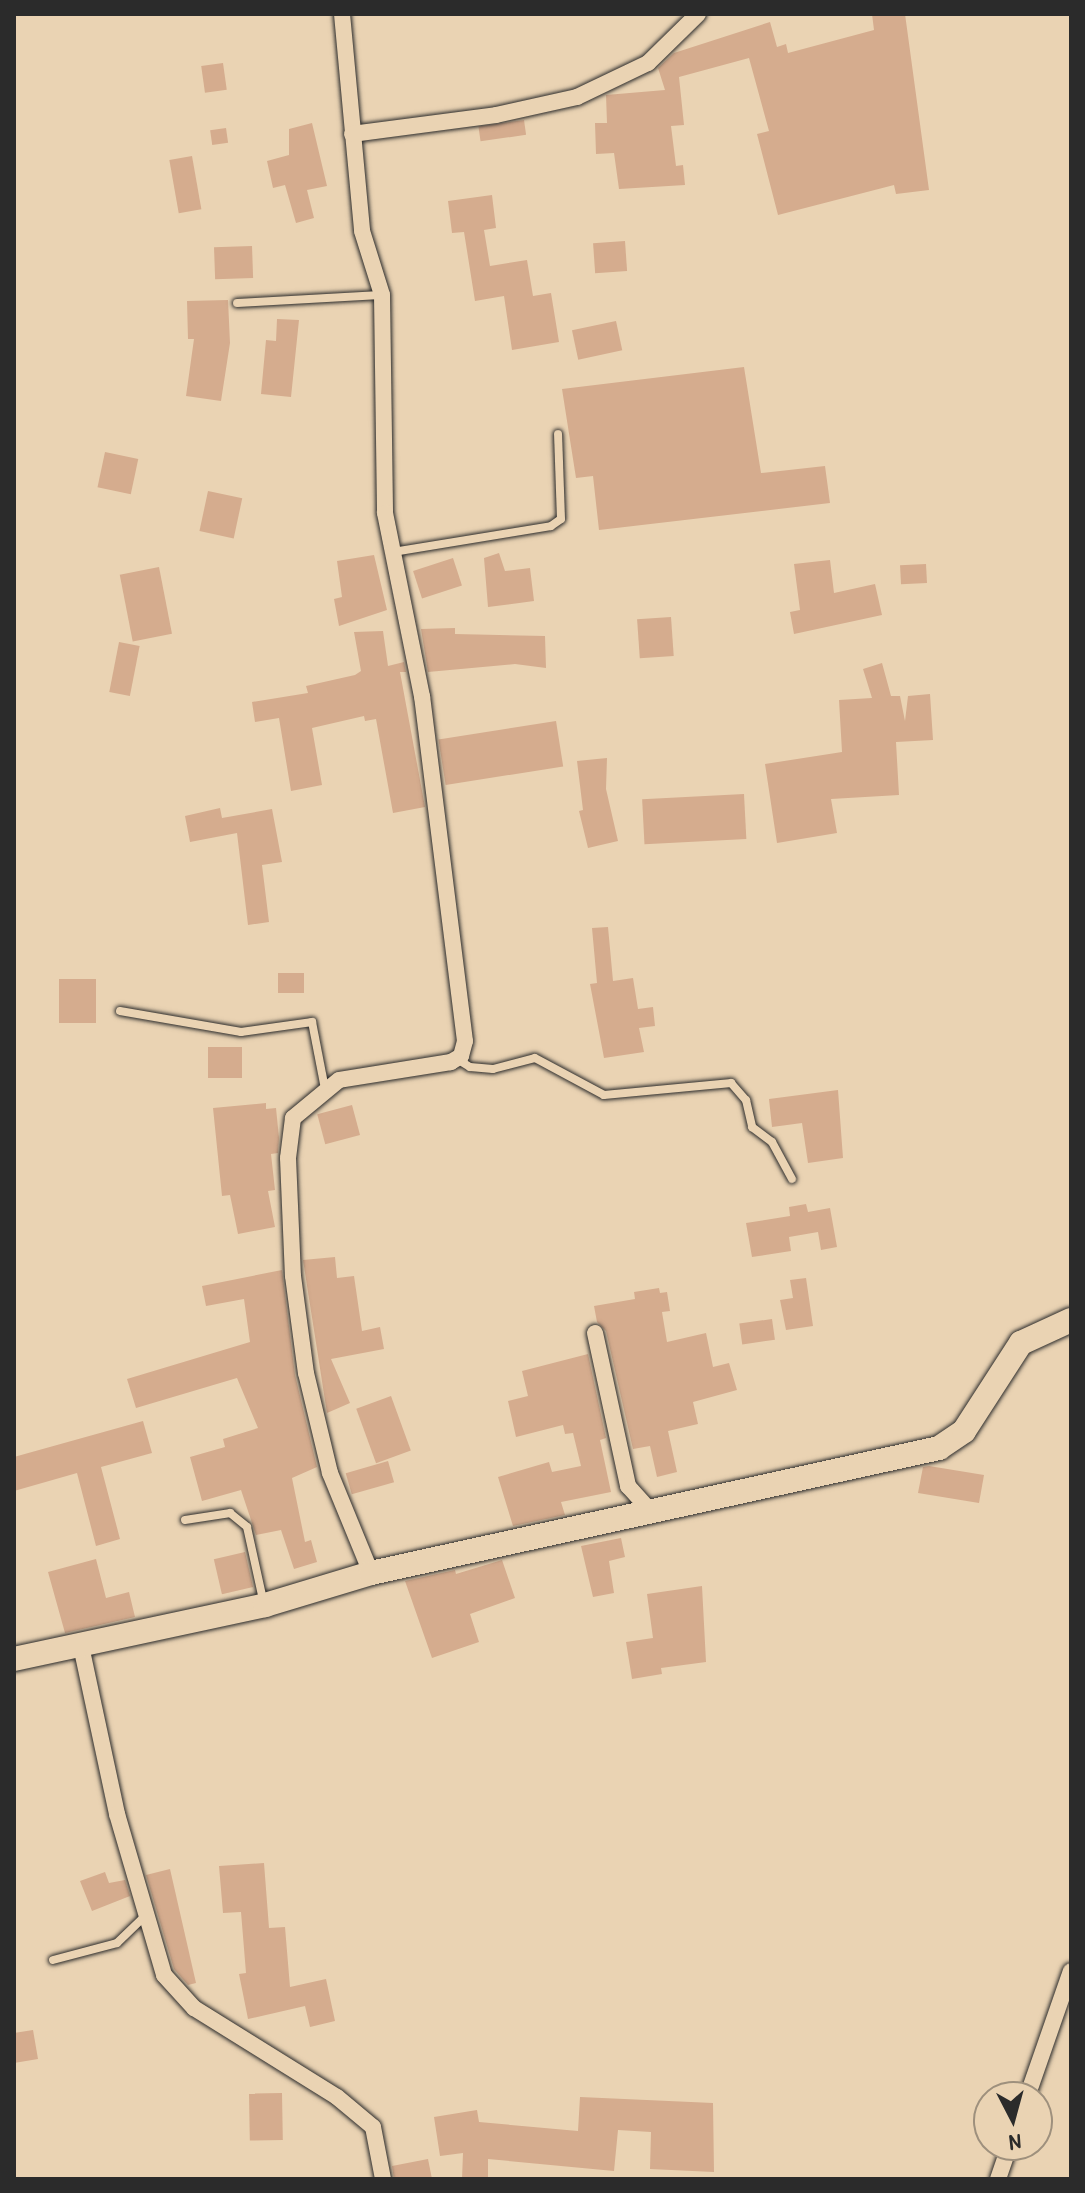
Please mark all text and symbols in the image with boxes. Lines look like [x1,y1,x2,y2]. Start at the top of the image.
north arrow [973,2081,1053,2161]
text: N [1008,2127,1023,2158]

